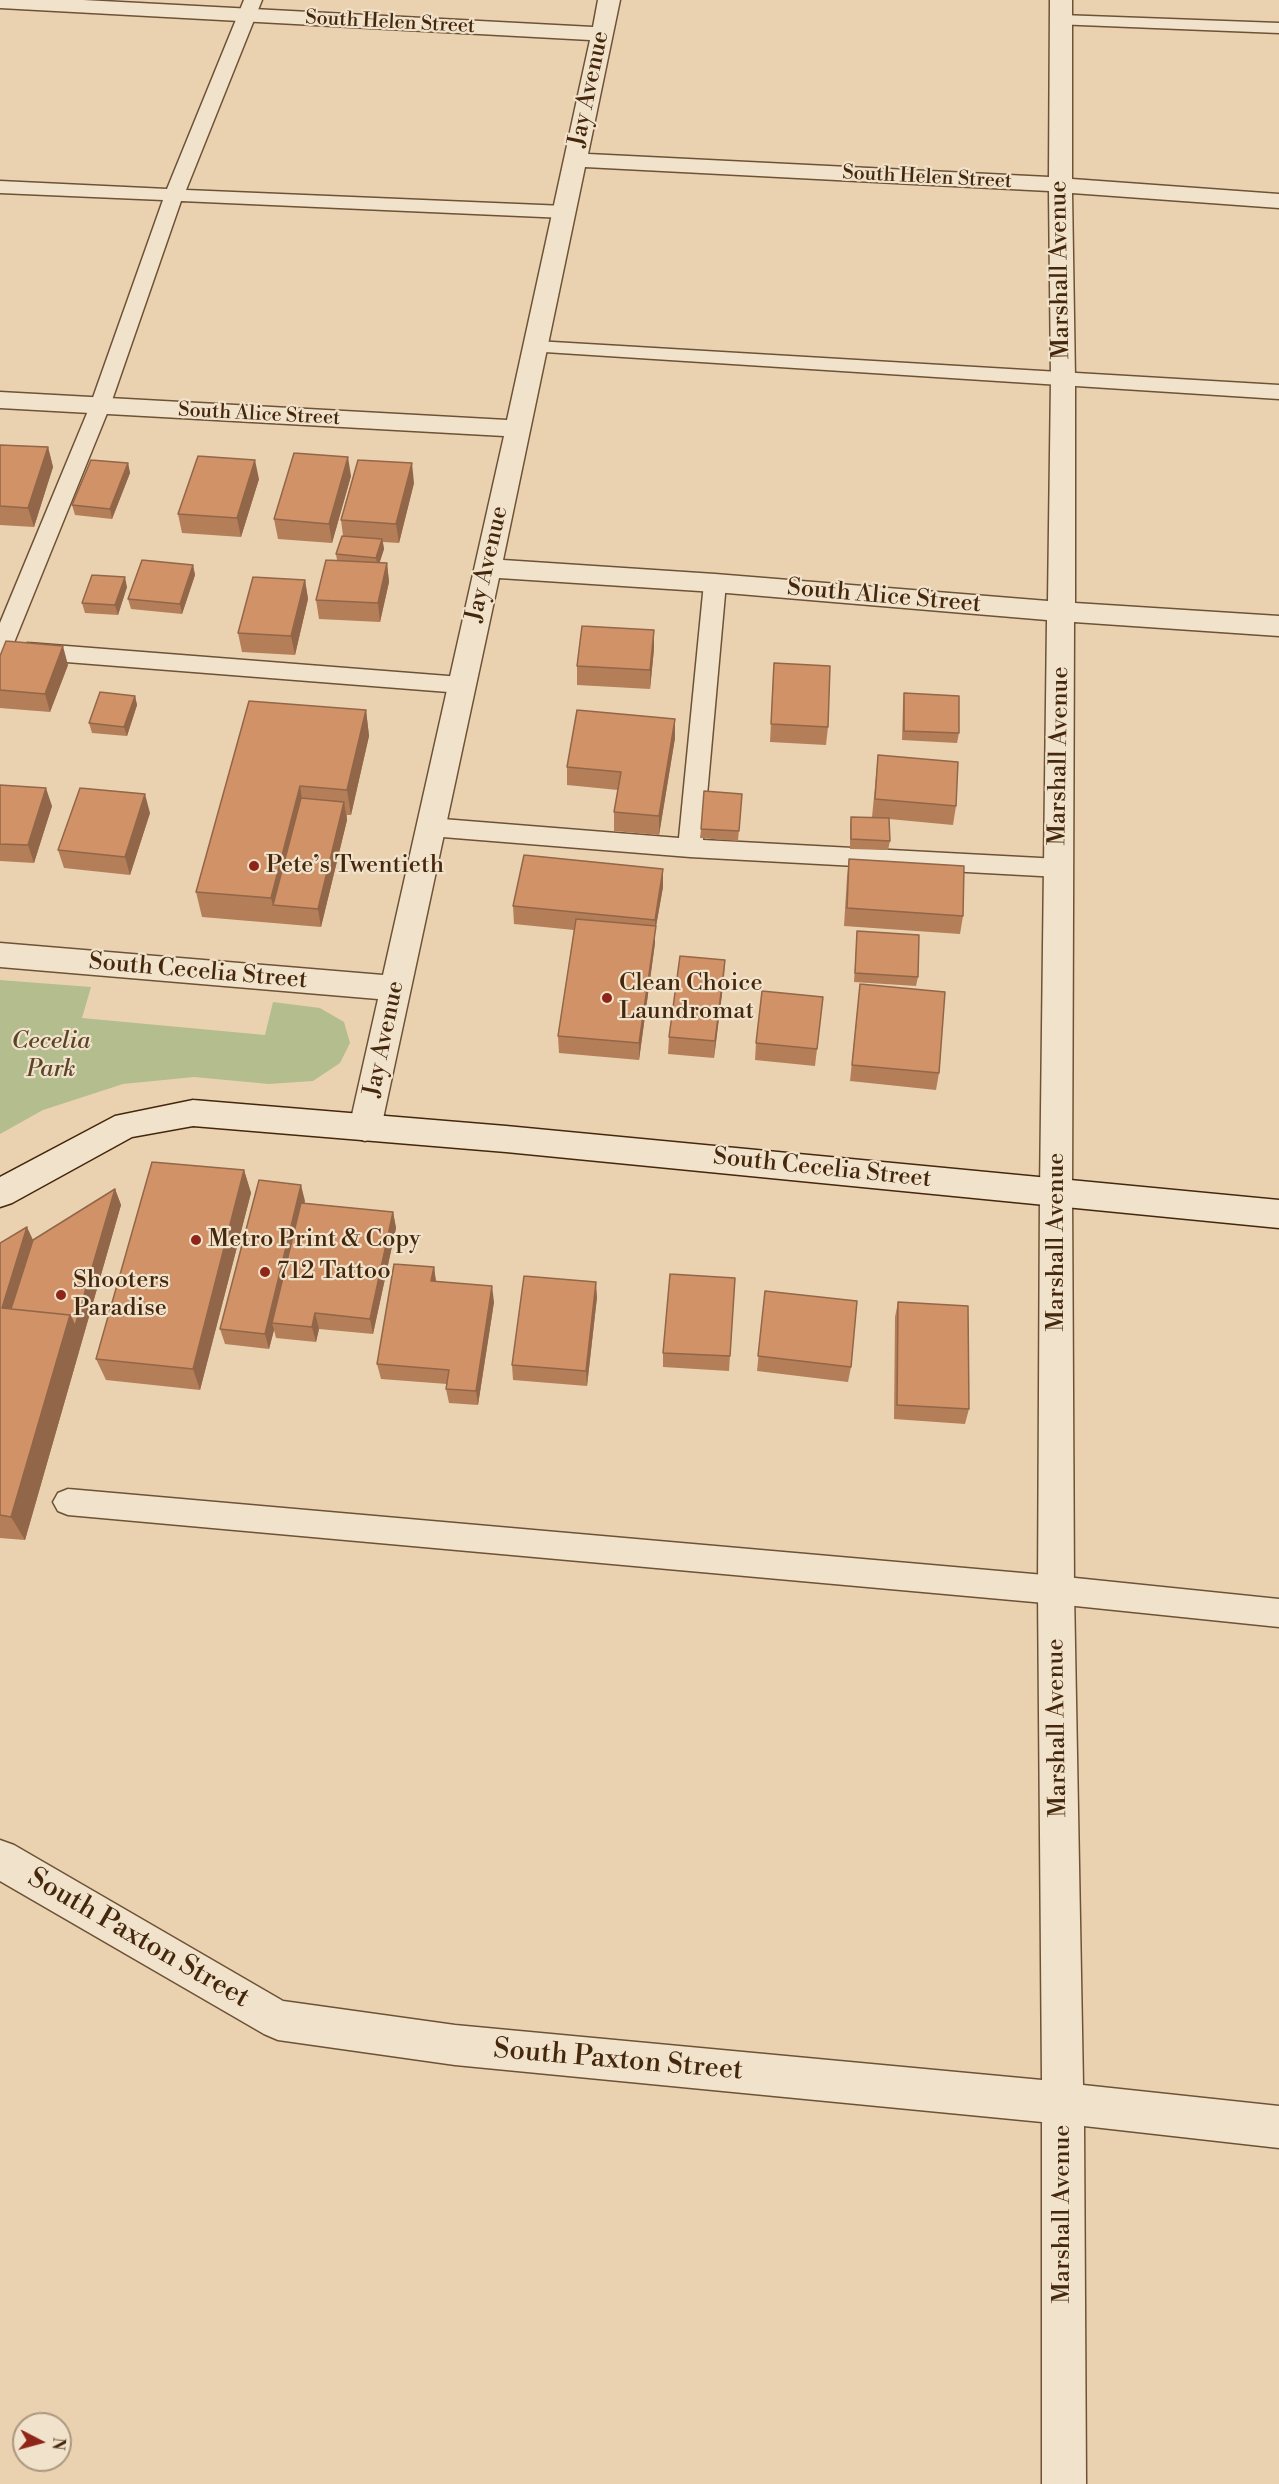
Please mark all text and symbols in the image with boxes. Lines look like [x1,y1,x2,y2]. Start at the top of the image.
street label: South Helen Street [304,7,476,39]
street label: Jay Avenue [564,28,616,150]
street label: South Helen Street [841,162,1013,194]
street label: Marshall Avenue [1045,180,1077,360]
street label: South Alice Street [177,399,341,431]
street label: Jay Avenue [461,503,515,625]
street label: South Alice Street [786,574,982,620]
street label: Marshall Avenue [1044,666,1076,846]
place label: Pete’s Twentieth [266,852,444,880]
marker: Pete’s Twentieth [247,859,261,873]
street label: South Cecelia Street [88,948,308,996]
place label: Clean Choice Laundromat [619,970,763,1026]
street label: Jay Avenue [359,978,411,1100]
marker: Clean Choice Laundromat [600,991,614,1005]
park label: Cecelia Park [12,1028,90,1084]
street label: South Cecelia Street [712,1143,932,1195]
street label: Marshall Avenue [1043,1153,1071,1331]
place label: Metro Print & Copy [208,1226,421,1254]
marker: Metro Print & Copy [189,1233,203,1247]
place label: 712 Tattoo [277,1258,391,1286]
marker: 712 Tattoo [258,1265,272,1279]
place label: Shooters Paradise [73,1267,169,1323]
marker: Shooters Paradise [54,1288,68,1302]
street label: Marshall Avenue [1042,1638,1074,1818]
street label: South Paxton Street [21,1862,255,2016]
street label: South Paxton Street [492,2033,744,2089]
street label: Marshall Avenue [1049,2125,1077,2303]
north arrow [12,2412,72,2472]
text: N [47,2436,69,2451]

